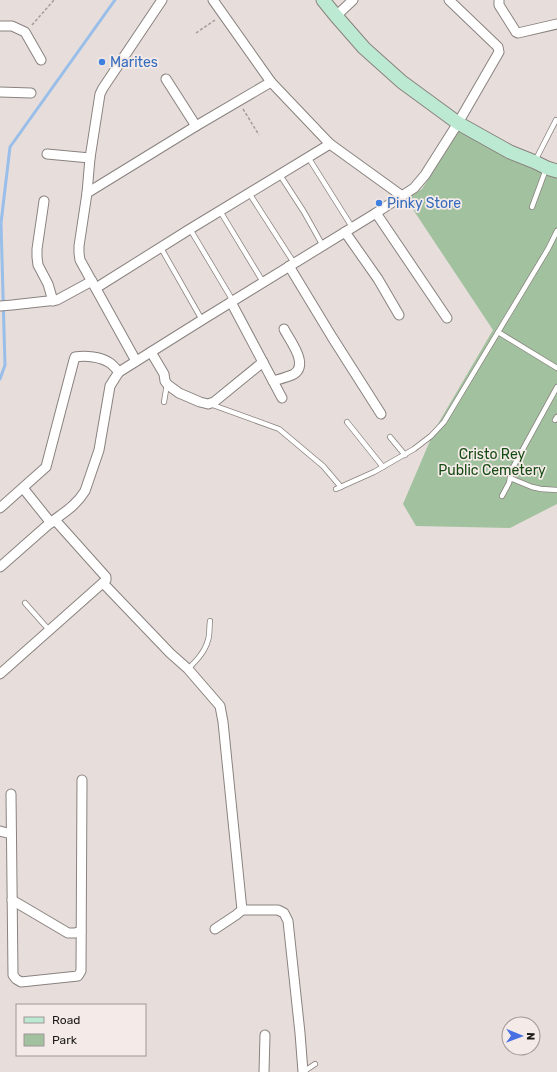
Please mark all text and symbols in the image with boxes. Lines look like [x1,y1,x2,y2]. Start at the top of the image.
place label: Marites [110,54,158,71]
marker: Marites [97,57,107,67]
place label: Pinky Store [387,195,461,212]
marker: Pinky Store [374,198,384,208]
park label: Cristo Rey Public Cemetery [438,446,546,479]
legend [16,1004,146,1056]
text: Road [52,1013,80,1027]
north arrow [501,1016,541,1056]
text: N [524,1032,537,1040]
text: Park [52,1033,78,1047]

